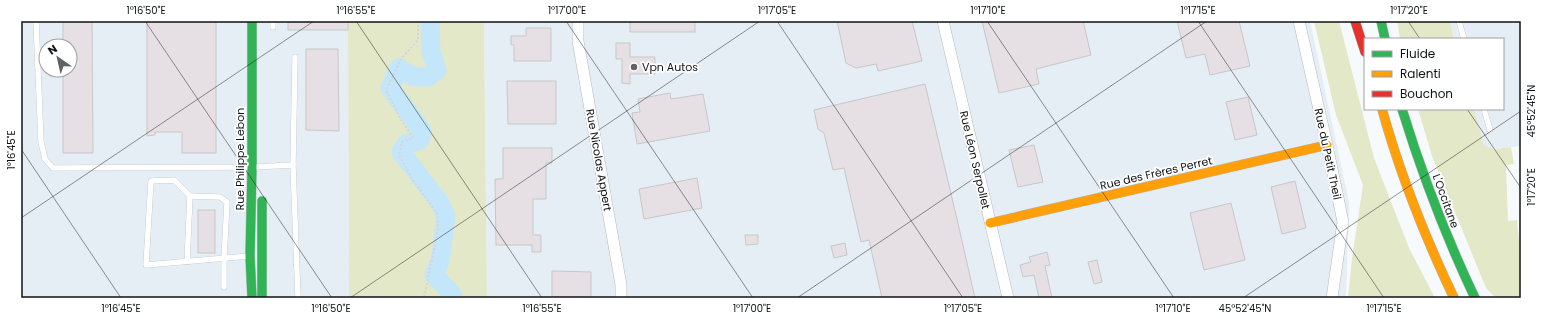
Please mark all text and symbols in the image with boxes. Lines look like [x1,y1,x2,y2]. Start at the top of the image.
text: 1°16'50"E [126,3,166,18]
text: 1°16'55"E [336,3,376,18]
text: 1°17'00"E [548,3,586,18]
text: 1°17'05"E [758,3,796,18]
text: 1°17'10"E [970,3,1006,18]
text: 1°17'15"E [1180,3,1216,18]
text: 1°17'20"E [1390,3,1428,18]
north arrow [38,38,78,78]
legend [1364,38,1504,110]
text: N [45,41,60,59]
text: Fluide [1400,45,1435,62]
place label: Vpn Autos [642,59,698,75]
marker: Vpn Autos [629,62,639,72]
text: Ralenti [1400,65,1441,82]
text: Bouchon [1400,85,1453,102]
text: 45°52'45"N [1524,85,1539,137]
street label: Rue du Petit Theil [1311,107,1345,201]
street label: Rue Philippe Lebon [232,108,248,210]
street label: Rue Nicolas Appert [582,108,616,212]
street label: Rue Léon Serpollet [956,109,994,211]
text: 1°16'45"E [4,130,19,170]
street label: Rue des Frères Perret [1098,152,1214,194]
text: 1°17'20"E [1524,168,1539,206]
street label: L'Occitane [1429,172,1463,230]
text: 1°16'45"E [101,301,141,316]
text: 1°16'50"E [311,301,351,316]
text: 1°16'55"E [522,301,562,316]
text: 1°17'00"E [733,301,771,316]
text: 1°17'05"E [944,301,982,316]
text: 1°17'10"E [1155,301,1191,316]
text: 45°52'45"N [1219,301,1271,316]
text: 1°17'15"E [1366,301,1402,316]

